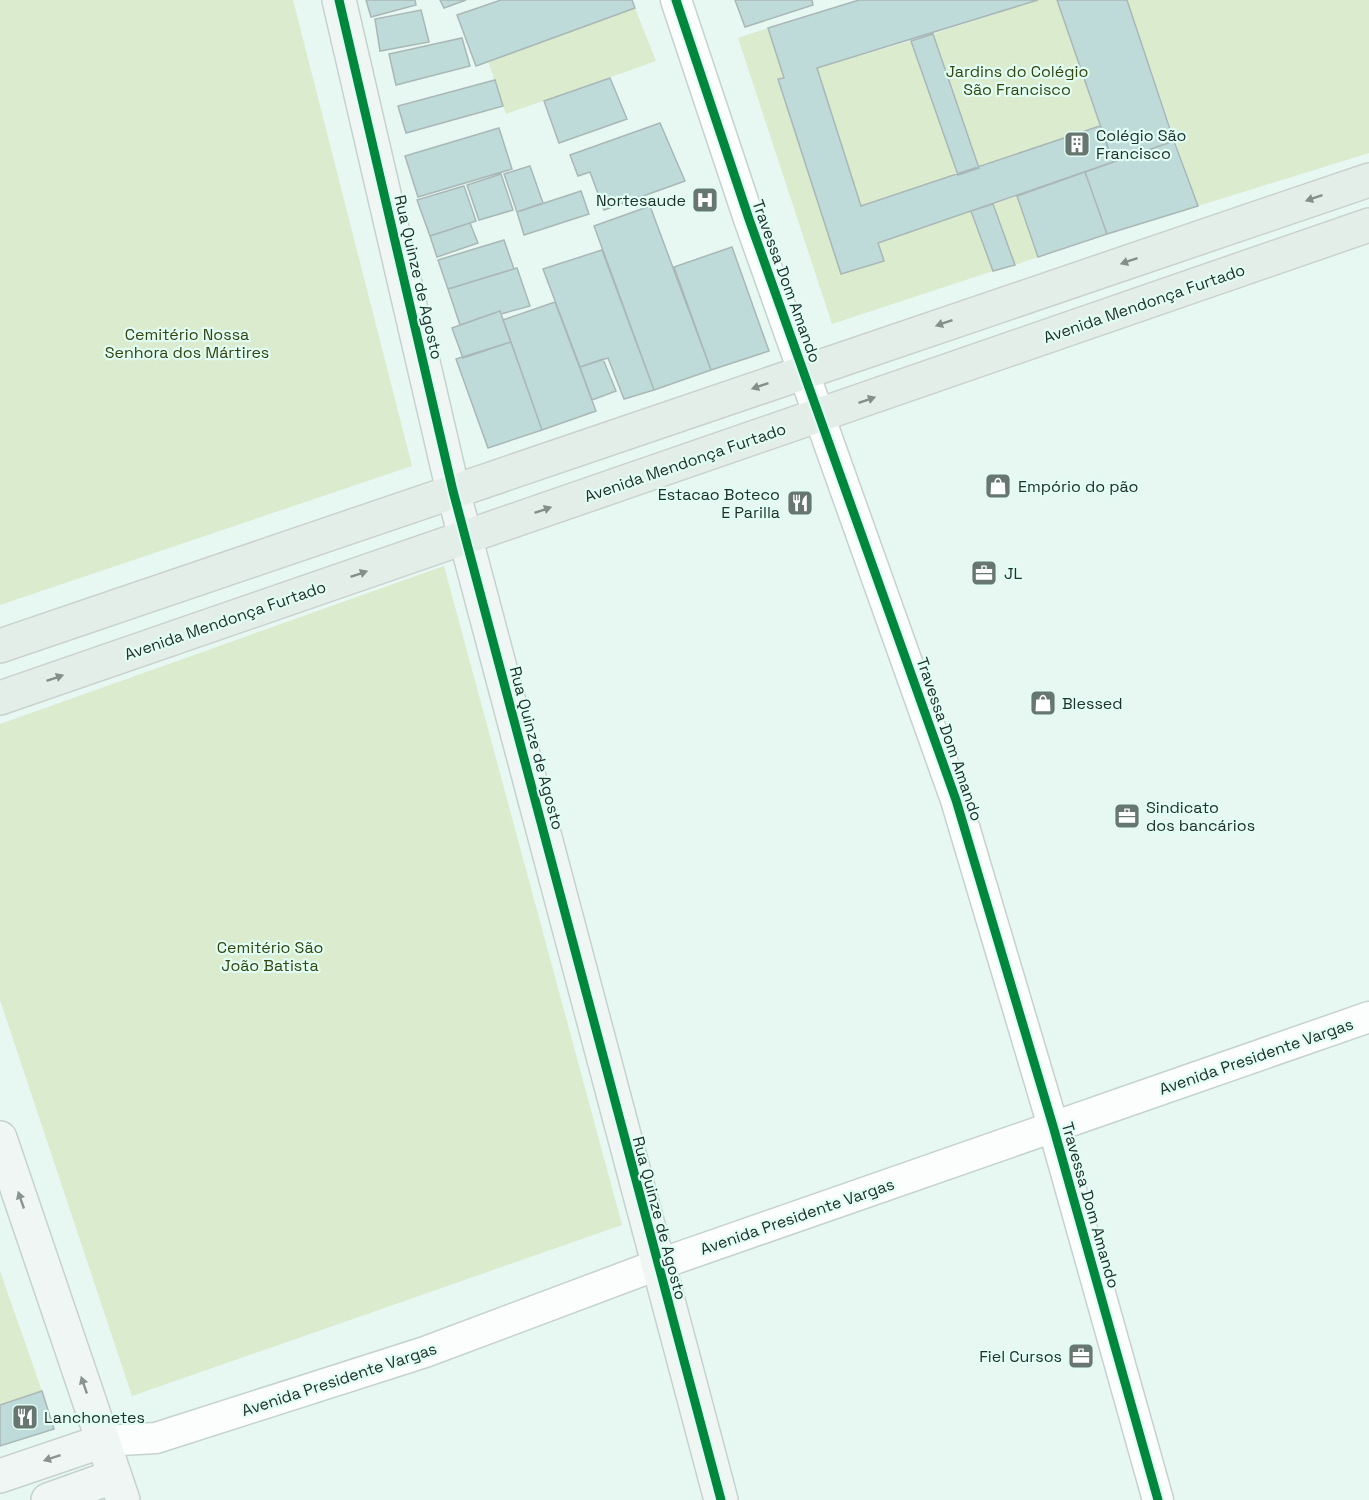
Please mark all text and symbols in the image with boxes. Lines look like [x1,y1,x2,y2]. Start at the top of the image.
park label: Jardins do Colégio São Francisco [946,61,1088,100]
place label: Colégio São Francisco [1096,125,1186,164]
building icon: Colégio São Francisco [1062,129,1092,159]
hospital icon: Nortesaude [690,185,720,215]
place label: Nortesaude [596,190,686,211]
street label: Rua Quinze de Agosto [389,193,448,361]
one-way arrow [1305,194,1323,204]
street label: Travessa Dom Amando [747,197,826,365]
one-way arrow [1120,256,1138,266]
street label: Avenida Mendonça Furtado [1041,259,1248,348]
one-way arrow [935,319,953,329]
park label: Cemitério Nossa Senhora dos Mártires [105,324,269,363]
one-way arrow [750,382,768,391]
one-way arrow [858,394,876,404]
street label: Avenida Mendonça Furtado [582,418,789,507]
shop icon: Empório do pão [983,471,1013,501]
place label: Empório do pão [1018,476,1138,497]
place label: Estacao Boteco E Parilla [658,484,780,523]
restaurant icon: Estacao Boteco E Parilla [785,488,815,518]
one-way arrow [534,505,552,515]
office icon: JL [969,558,999,588]
place label: JL [1004,563,1023,584]
one-way arrow [350,568,368,578]
street label: Avenida Mendonça Furtado [122,576,329,665]
street label: Travessa Dom Amando [912,655,987,824]
street label: Rua Quinze de Agosto [505,664,568,832]
one-way arrow [46,673,64,683]
shop icon: Blessed [1028,688,1058,718]
place label: Blessed [1062,693,1123,714]
place label: Sindicato dos bancários [1146,797,1255,836]
office icon: Sindicato dos bancários [1112,801,1142,831]
park label: Cemitério São João Batista [217,937,323,976]
street label: Avenida Presidente Vargas [1156,1013,1356,1100]
street label: Travessa Dom Amando [1057,1120,1124,1291]
street label: Rua Quinze de Agosto [628,1134,691,1302]
street label: Avenida Presidente Vargas [697,1173,897,1260]
one-way arrow [16,1191,26,1209]
street label: Avenida Presidente Vargas [239,1338,439,1421]
office icon: Fiel Cursos [1066,1341,1096,1371]
place label: Fiel Cursos [979,1346,1062,1367]
one-way arrow [79,1376,89,1394]
restaurant icon: Lanchonetes [10,1402,40,1432]
place label: Lanchonetes [44,1407,145,1428]
one-way arrow [43,1454,61,1464]

